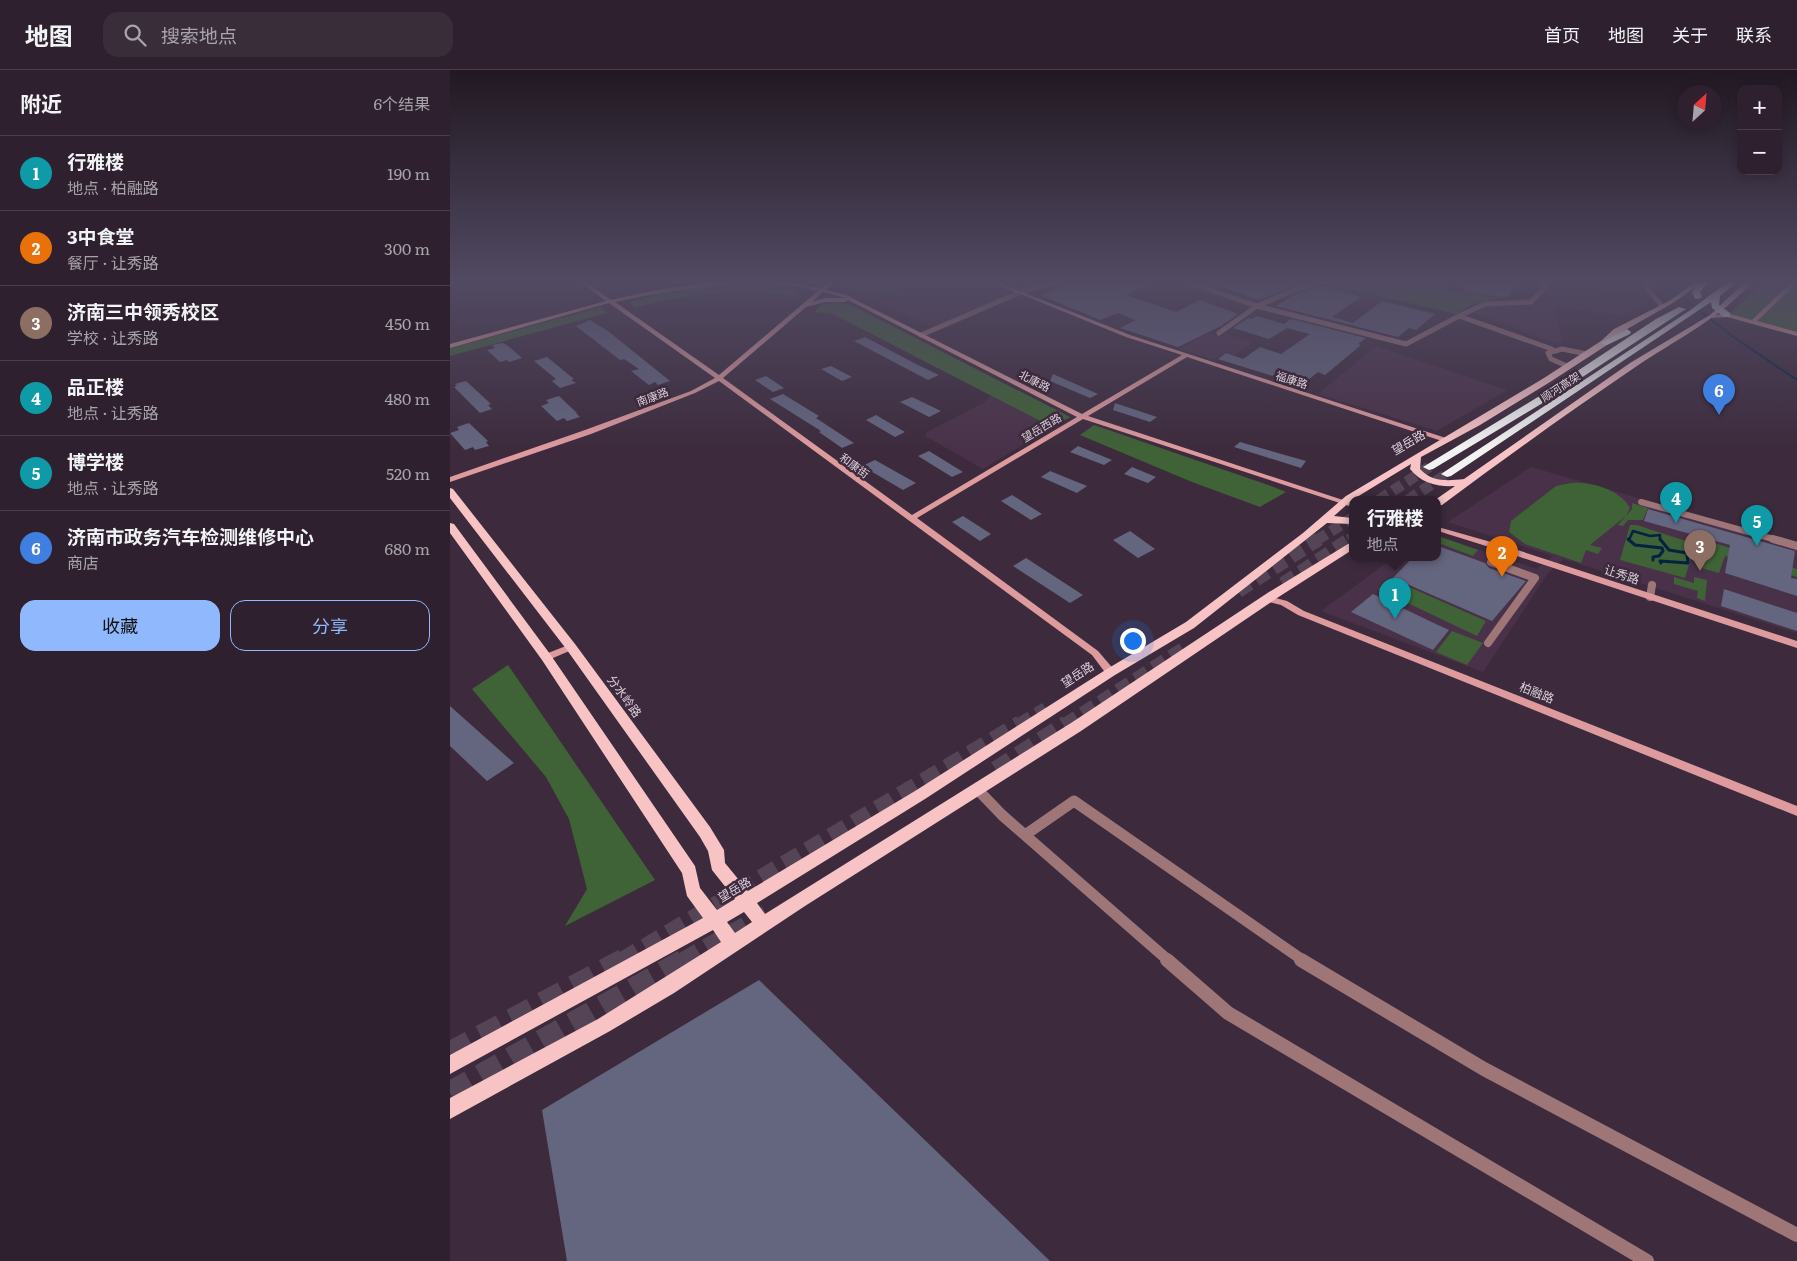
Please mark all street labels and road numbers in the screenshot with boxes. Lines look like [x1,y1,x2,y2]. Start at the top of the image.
street label: 北康路 [1017,365,1053,395]
street label: 福康路 [1274,366,1310,392]
street label: 顺河高架 [1537,367,1583,405]
street label: 南康路 [634,383,670,409]
street label: 望岳西路 [1018,409,1064,445]
street label: 望岳路 [1388,425,1428,459]
street label: 和康街 [837,449,873,481]
street label: 让秀路 [1602,560,1642,588]
street label: 望岳路 [1057,657,1097,691]
street label: 分水岭路 [604,671,646,721]
street label: 柏融路 [1517,677,1557,707]
street label: 望岳路 [714,872,754,906]

